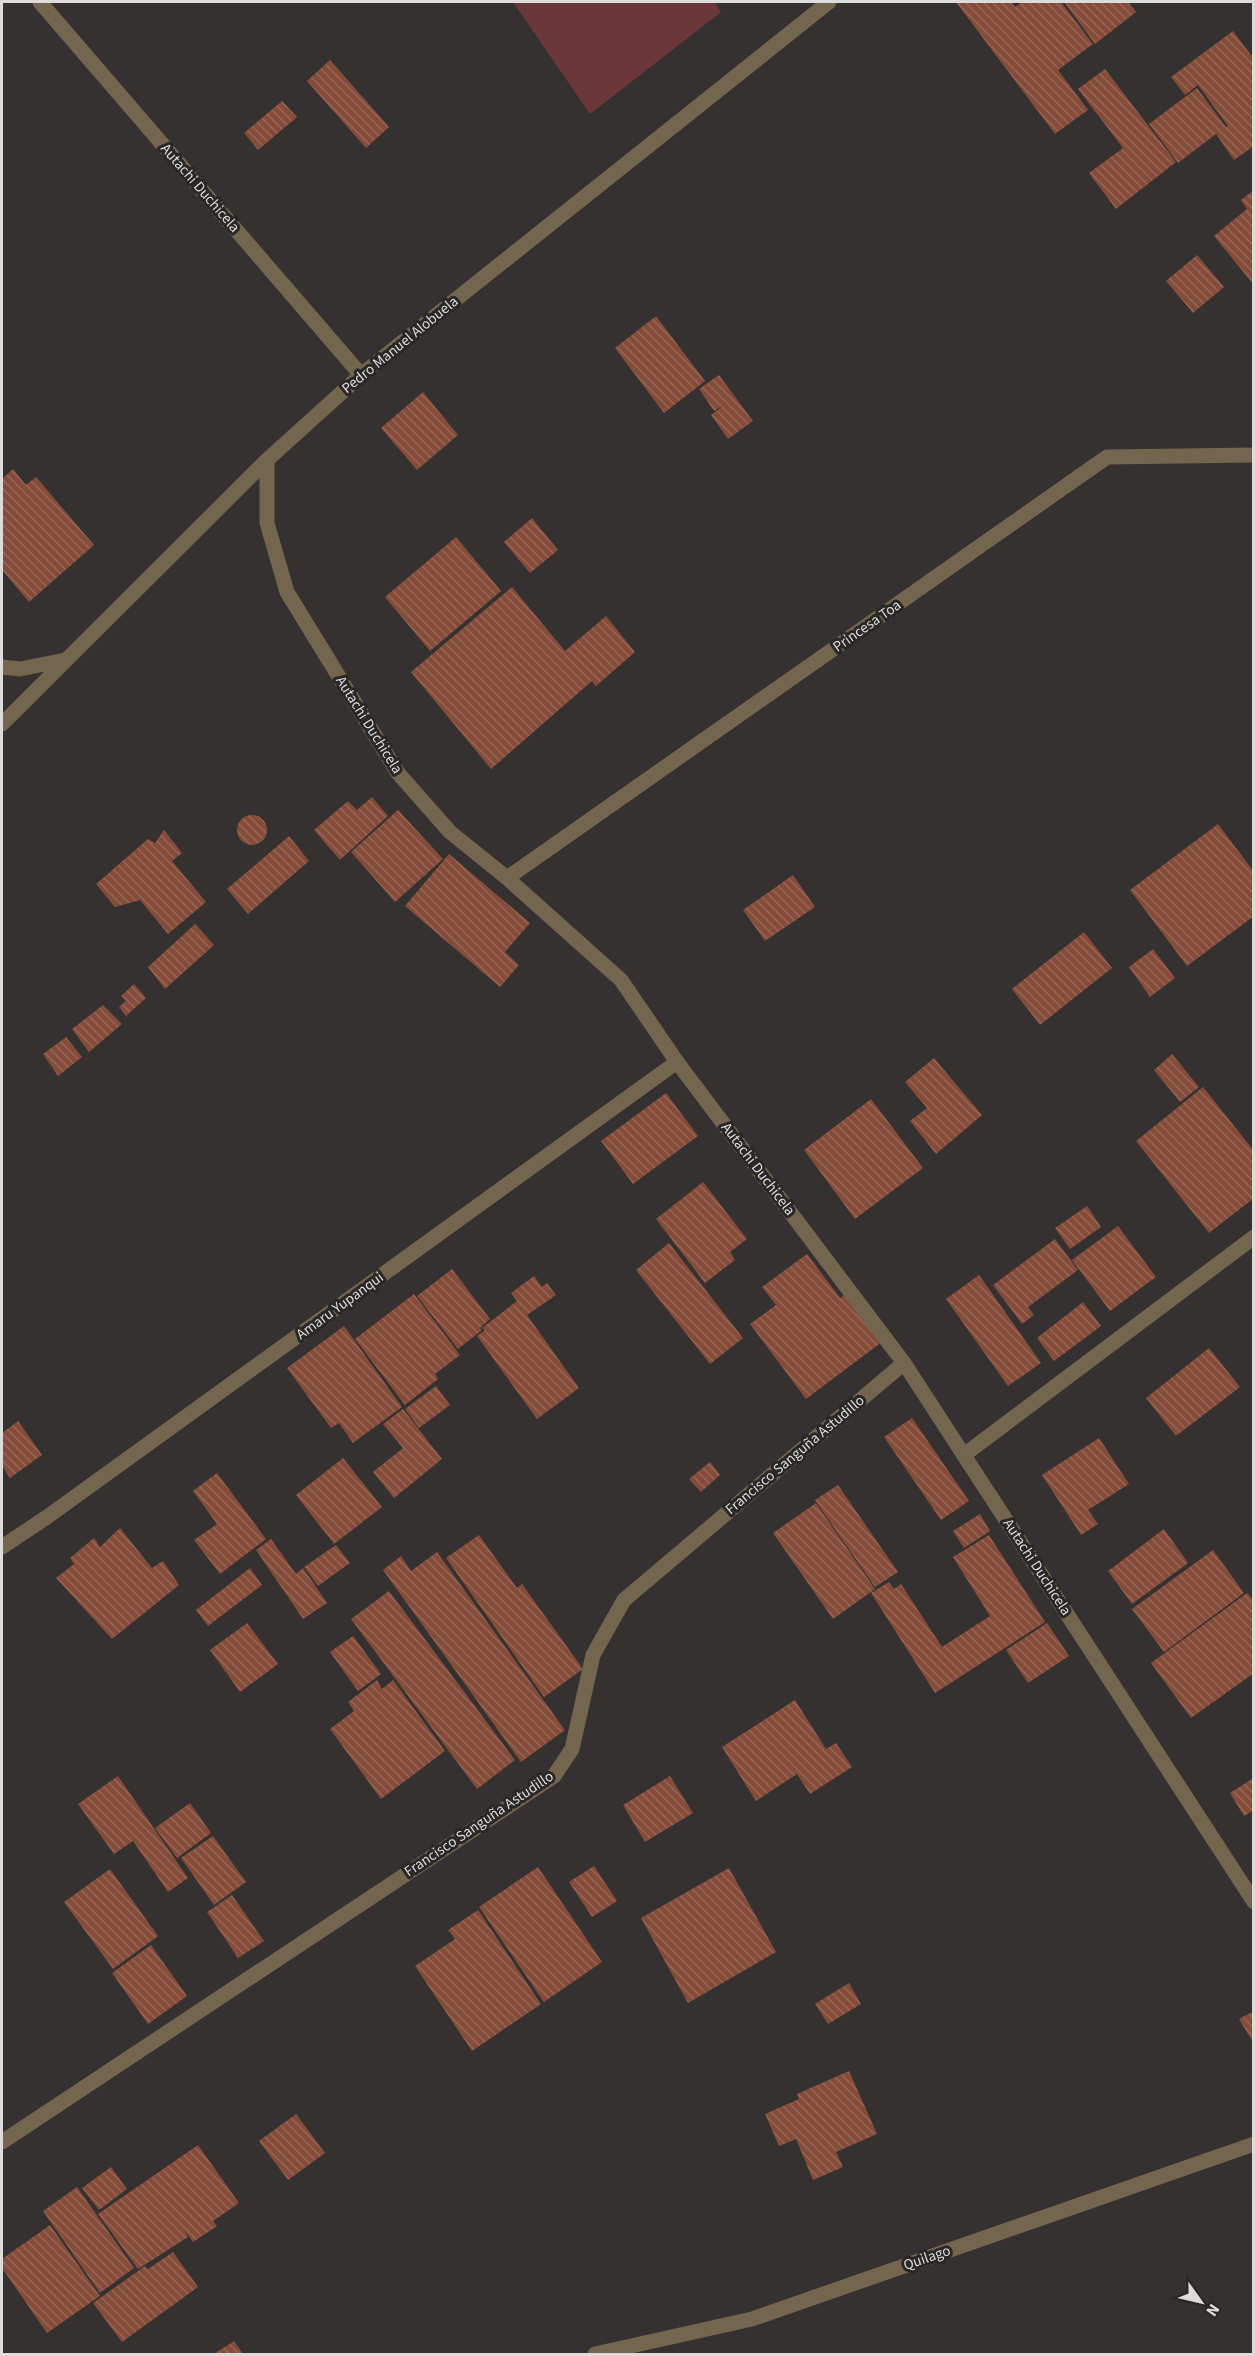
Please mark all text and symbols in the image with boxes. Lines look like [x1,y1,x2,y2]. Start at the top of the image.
street label: Autachi Duchicela [155,139,245,237]
street label: Pedro Manuel Alobuela [337,291,463,399]
street label: Princesa Toa [829,595,905,657]
street label: Autachi Duchicela [331,672,407,778]
street label: Autachi Duchicela [716,1118,800,1220]
street label: Amaru Yupanqui [292,1267,388,1345]
street label: Francisco Sanguña Astudillo [721,1390,869,1520]
street label: Autachi Duchicela [998,1514,1076,1620]
street label: Francisco Sanguña Astudillo [400,1766,558,1882]
street label: Quilago [901,2240,953,2276]
north arrow [1171,2272,1231,2332]
text: N [1201,2299,1225,2320]

